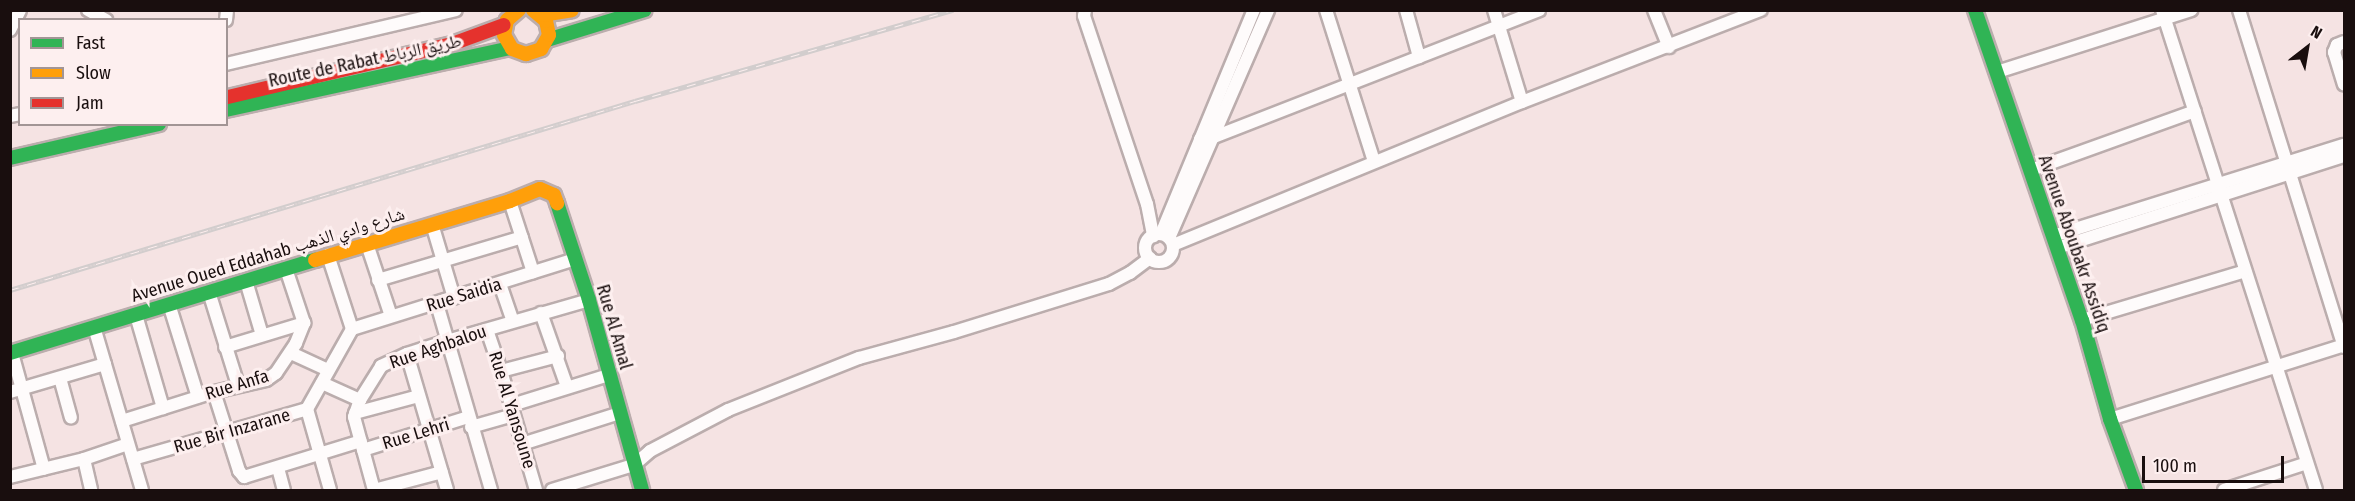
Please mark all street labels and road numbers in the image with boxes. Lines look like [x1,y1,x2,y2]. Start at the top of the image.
street label: Route de Rabat طريق الرباط [267,30,463,92]
street label: Avenue Aboubakr Assidiq [2033,152,2115,336]
street label: Avenue Oued Eddahab شارع وادي الذهب [129,203,407,307]
street label: Rue Saidia [424,273,504,317]
street label: Rue Al Amal [592,282,636,372]
street label: Rue Aghbalou [387,320,489,374]
street label: Rue Al Yansoune [484,349,540,471]
street label: Rue Anfa [203,365,271,405]
street label: Rue Bir Inzarane [171,404,293,458]
street label: Rue Lehri [380,414,452,454]

